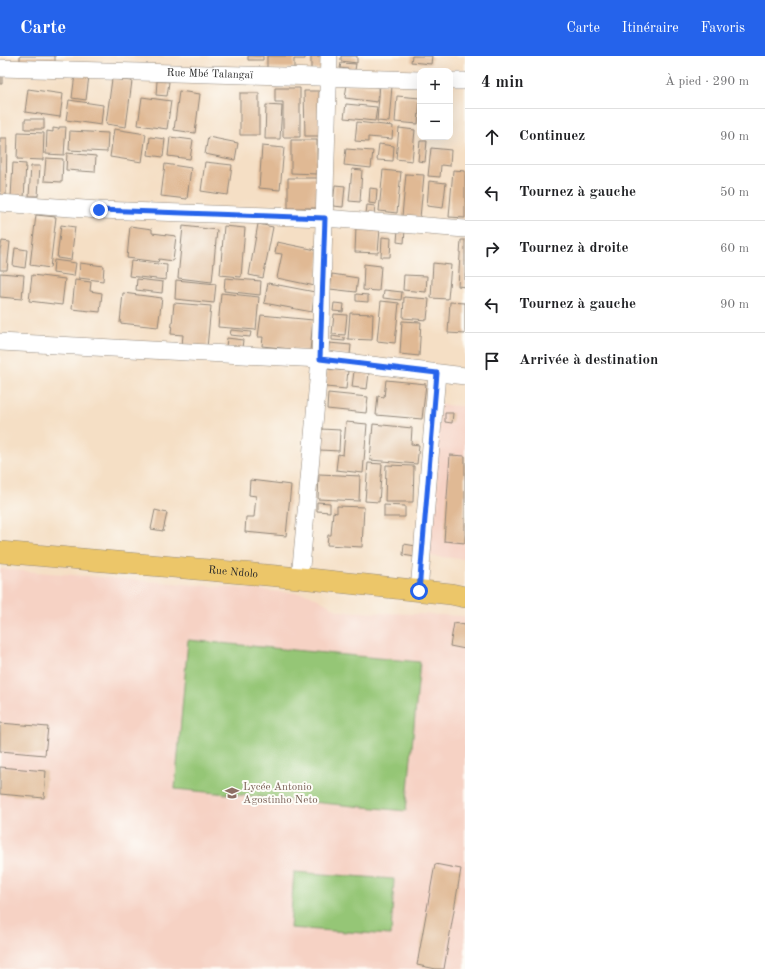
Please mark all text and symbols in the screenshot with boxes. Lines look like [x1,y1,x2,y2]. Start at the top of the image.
text: Carte [20,19,66,38]
text: Carte [566,21,600,35]
text: Itinéraire [622,21,679,35]
text: Favoris [701,21,745,35]
street label: Rue Mbé Talangaï [167,67,254,81]
map controls [417,68,453,140]
button: + [417,68,453,104]
text: 4 min [481,74,524,91]
text: À pied · 290 m [665,75,749,88]
button: − [417,104,453,140]
icon: ahead [481,126,503,148]
text: Continuez [519,129,585,144]
text: 90 m [720,130,749,143]
icon: left [481,182,503,204]
text: Tournez à gauche [519,185,636,200]
text: 50 m [720,186,749,199]
route end [90,201,108,219]
icon: right [481,238,503,260]
text: Tournez à droite [519,241,629,256]
text: 60 m [720,242,749,255]
icon: left [481,294,503,316]
text: Tournez à gauche [519,297,636,312]
text: 90 m [720,298,749,311]
icon: arrive [481,350,503,372]
text: Arrivée à destination [519,353,658,368]
street label: Rue Ndolo [208,565,259,580]
route start [410,582,428,600]
place label: Lycée Antonio Agostinho Neto [243,782,318,806]
school or university icon: Lycée Antonio Agostinho Neto [224,785,240,801]

